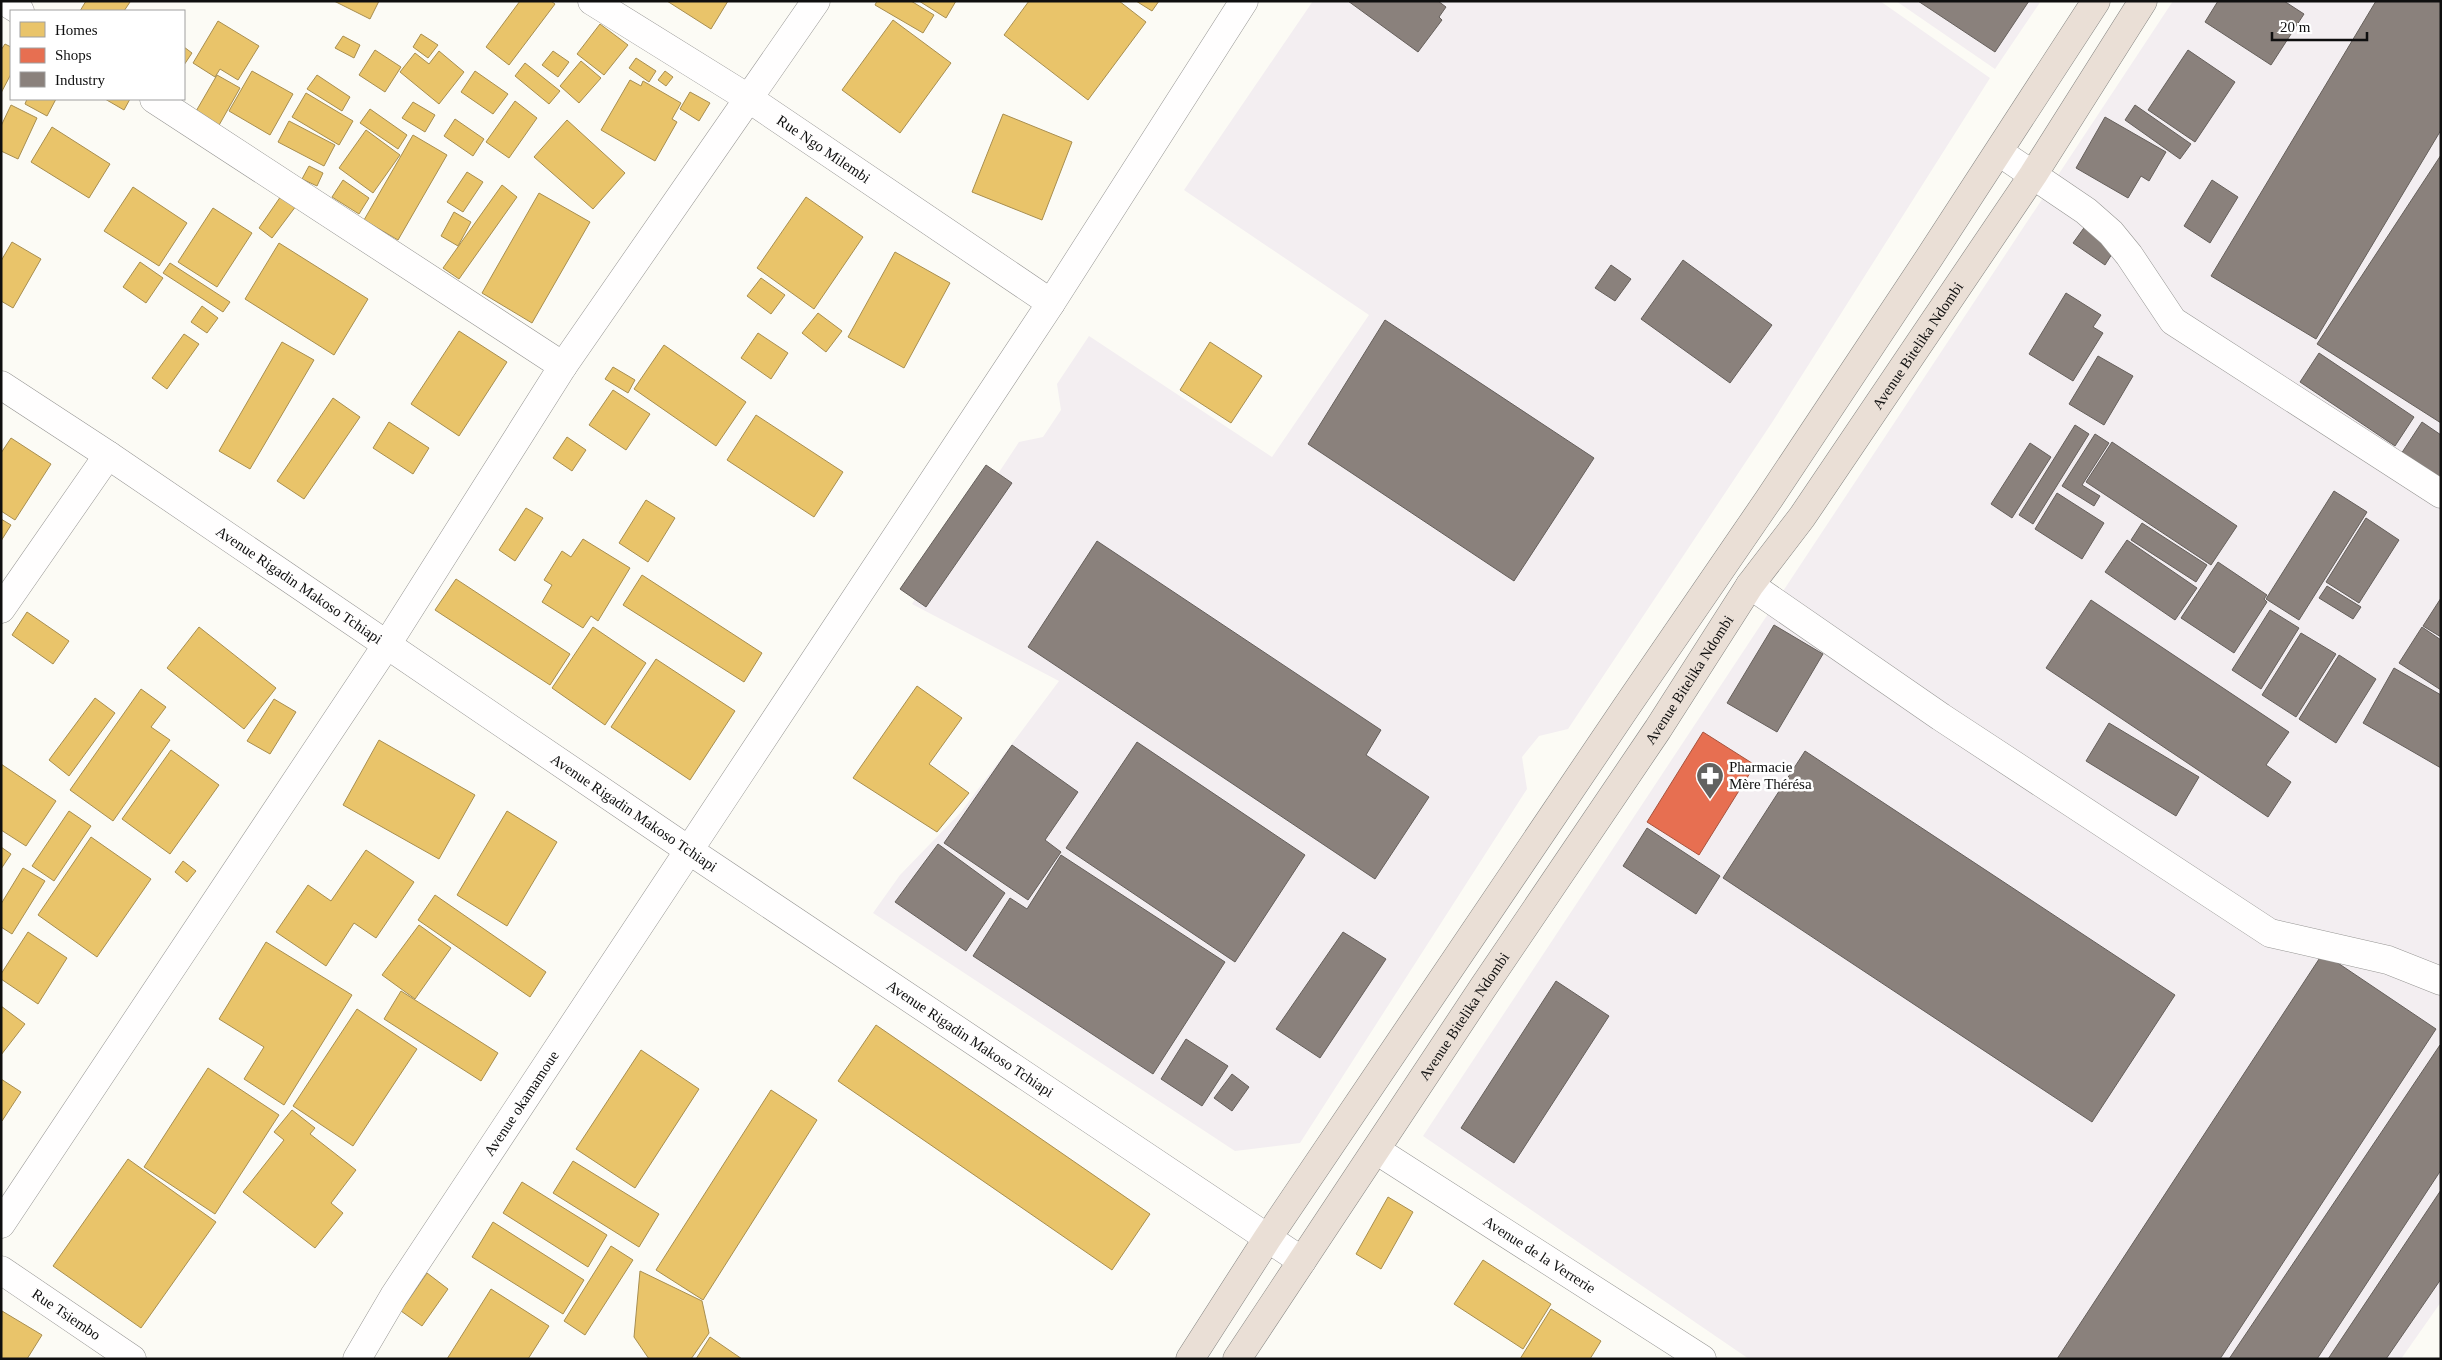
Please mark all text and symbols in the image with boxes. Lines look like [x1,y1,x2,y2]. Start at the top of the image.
legend [10,10,185,100]
scale bar [2272,10,2367,42]
text: 20 m [2280,19,2311,35]
text: Homes [55,22,98,38]
text: Shops [55,47,92,63]
text: Industry [55,72,105,88]
street label: Rue Ngo Milembi [774,112,873,186]
street label: Avenue Bitelika Ndombi [1869,279,1966,412]
street label: Avenue Rigadin Makoso Tchiapi [213,523,385,647]
street label: Avenue Bitelika Ndombi [1642,612,1736,747]
street label: Avenue Rigadin Makoso Tchiapi [548,751,720,875]
place label: Pharmacie Mère Thérésa [1729,759,1812,792]
pharmacy icon: Pharmacie Mère Thérésa [1695,761,1725,800]
street label: Avenue Bitelika Ndombi [1416,950,1512,1083]
street label: Avenue Rigadin Makoso Tchiapi [884,977,1057,1100]
street label: Avenue okamamoue [481,1048,562,1159]
street label: Avenue de la Verrerie [1480,1213,1599,1297]
street label: Rue Tsiembo [29,1286,104,1343]

